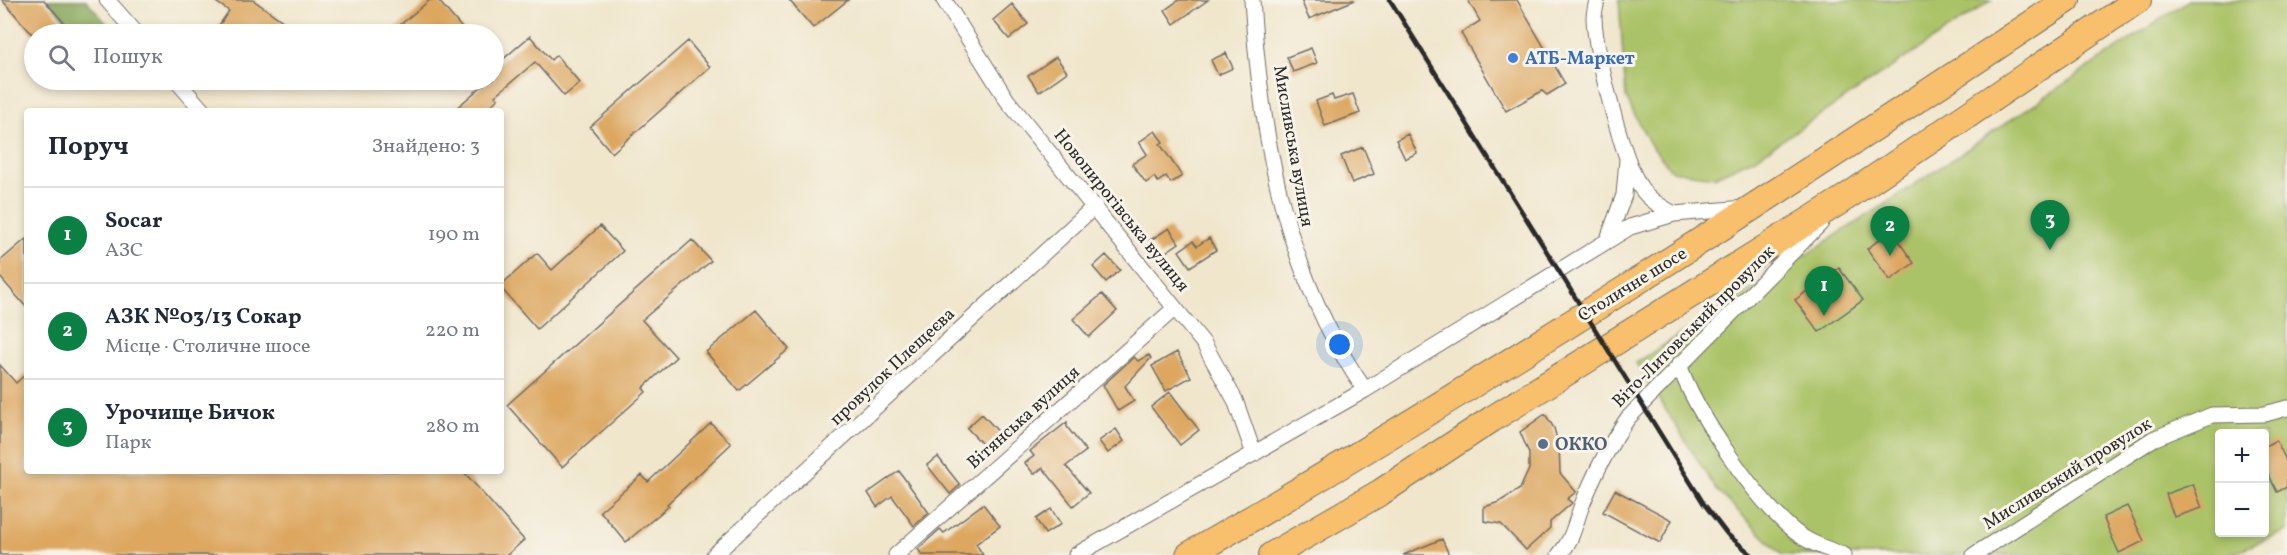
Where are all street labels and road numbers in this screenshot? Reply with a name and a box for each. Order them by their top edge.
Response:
street label: Мисливська вулиця [1266,64,1319,229]
street label: Новопирогівська вулиця [1047,124,1195,298]
street label: Віто-Литовський провулок [1607,240,1781,414]
street label: Столичне шосе [1573,242,1692,329]
street label: провулок Плещеєва [825,302,961,432]
street label: Вітянська вулиця [962,361,1086,476]
street label: Мисливський провулок [1979,412,2157,536]

